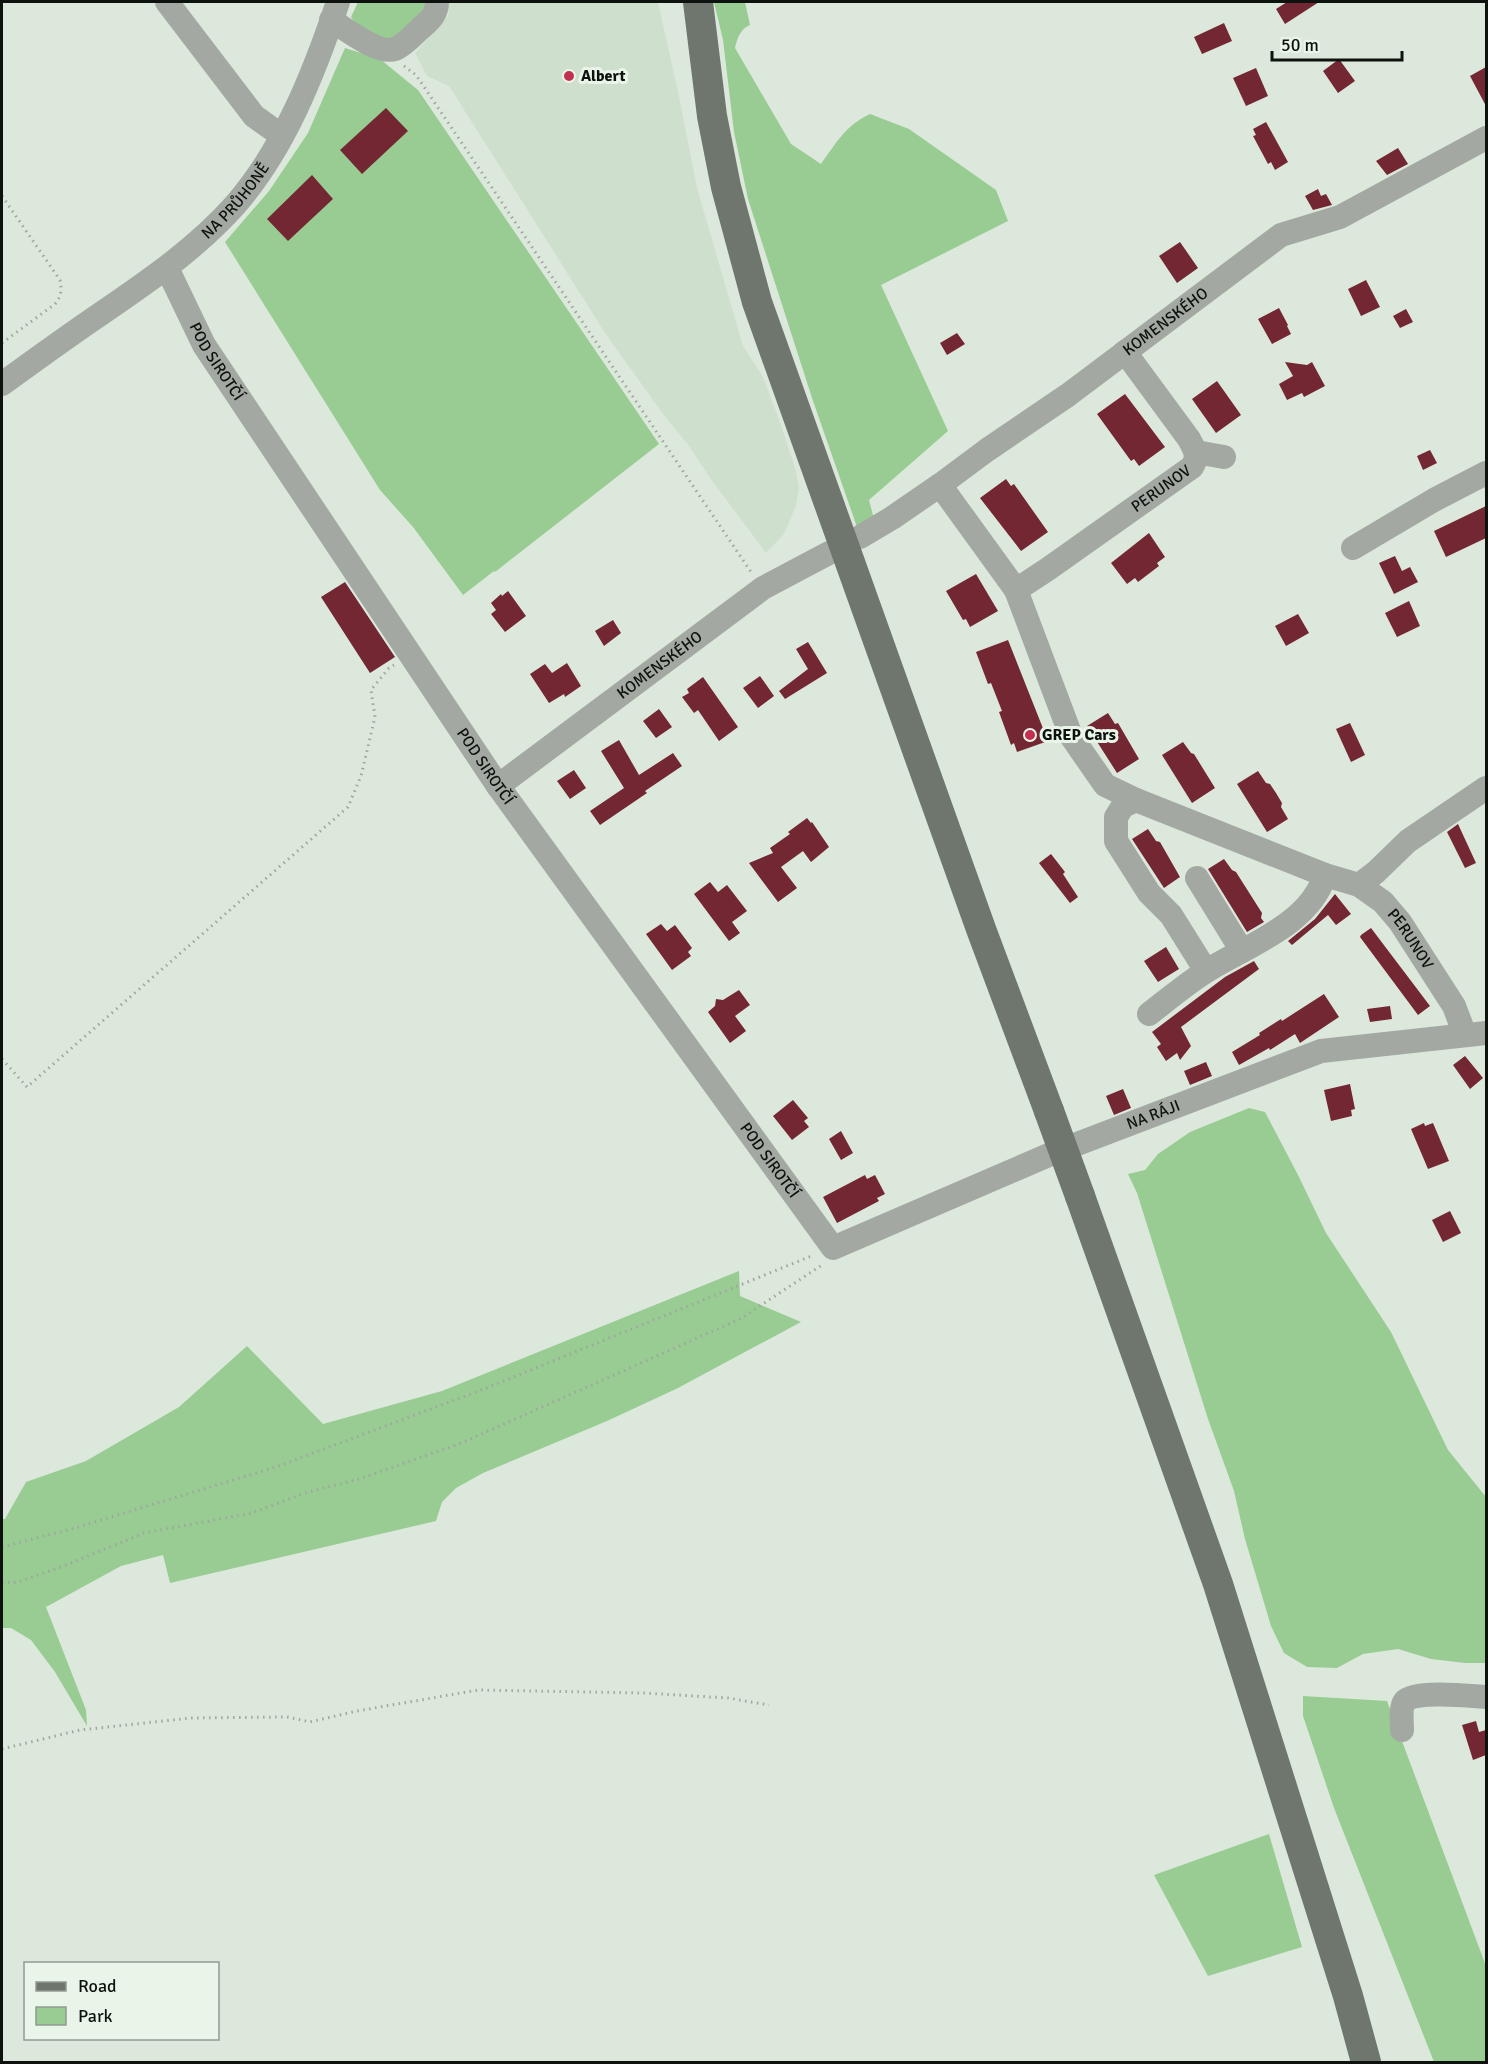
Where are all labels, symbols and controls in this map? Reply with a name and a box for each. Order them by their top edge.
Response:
scale bar [1272,24,1402,62]
text: 50 m [1281,34,1319,56]
place label: Albert [581,66,626,86]
marker: Albert [562,69,576,83]
street label: NA PRŮHONĚ [197,159,274,243]
street label: KOMENSKÉHO [1119,283,1212,360]
street label: POD SIROTČÍ [185,319,248,405]
street label: PERUNOV [1127,461,1195,517]
street label: KOMENSKÉHO [613,627,707,704]
street label: POD SIROTČÍ [452,724,518,809]
place label: GREP Cars [1042,725,1116,745]
marker: GREP Cars [1023,728,1037,742]
street label: PERUNOV [1383,904,1438,973]
street label: NA RÁJI [1124,1096,1183,1134]
street label: POD SIROTČÍ [735,1119,804,1202]
legend [24,1962,219,2040]
text: Road [78,1975,117,1997]
text: Park [78,2005,113,2027]

